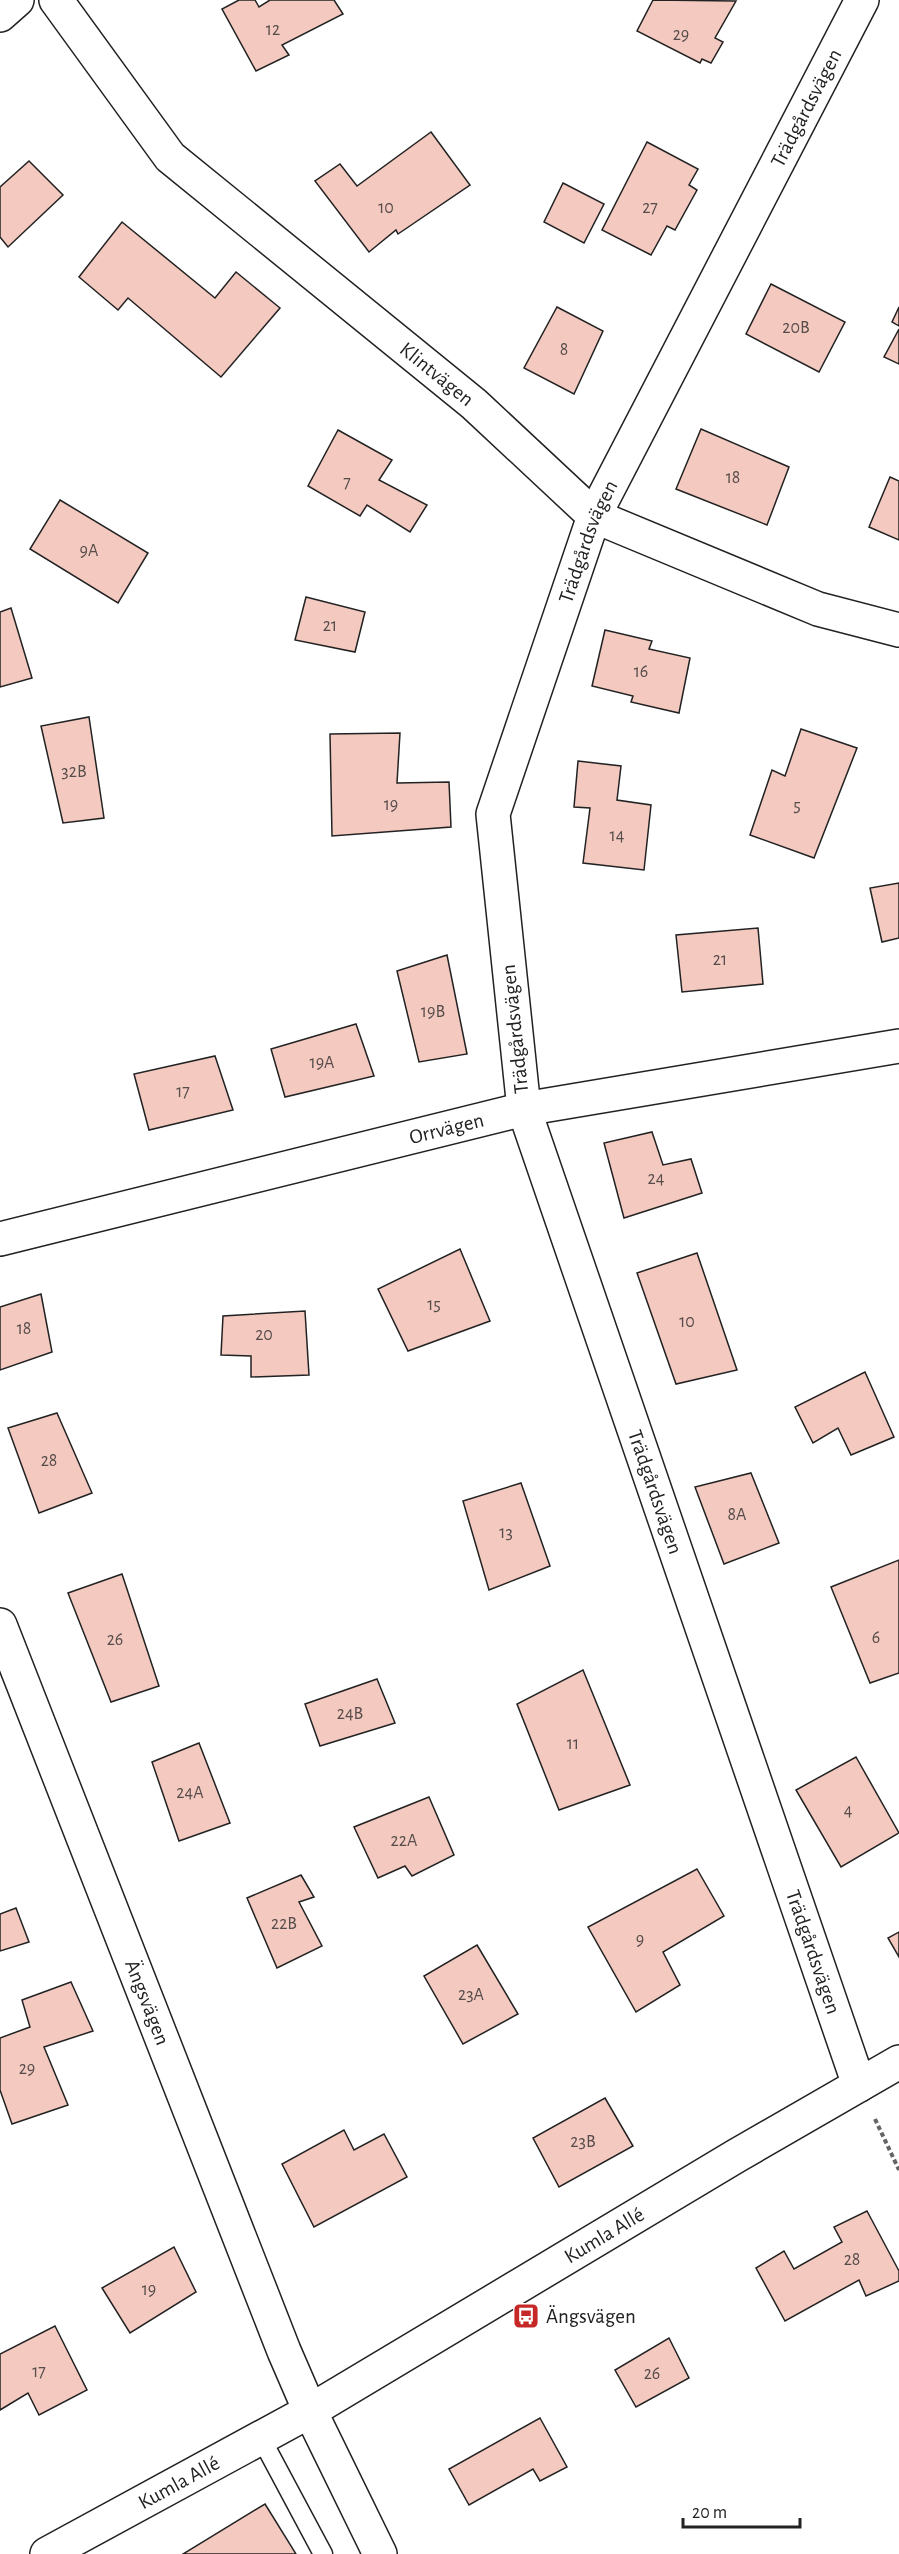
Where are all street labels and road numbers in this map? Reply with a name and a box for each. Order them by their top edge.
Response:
street label: Trädgårdsvägen [767,45,845,170]
street label: Klintvägen [396,338,478,410]
street label: Trädgårdsvägen [555,477,621,606]
street label: Trädgårdsvägen [498,963,532,1095]
street label: Orrvägen [407,1109,486,1148]
street label: Trädgårdsvägen [624,1427,686,1557]
street label: Trädgårdsvägen [782,1887,844,2017]
street label: Ängsvägen [121,1956,174,2048]
street label: Kumla Allé [560,2203,648,2267]
street label: Kumla Allé [135,2452,223,2513]

